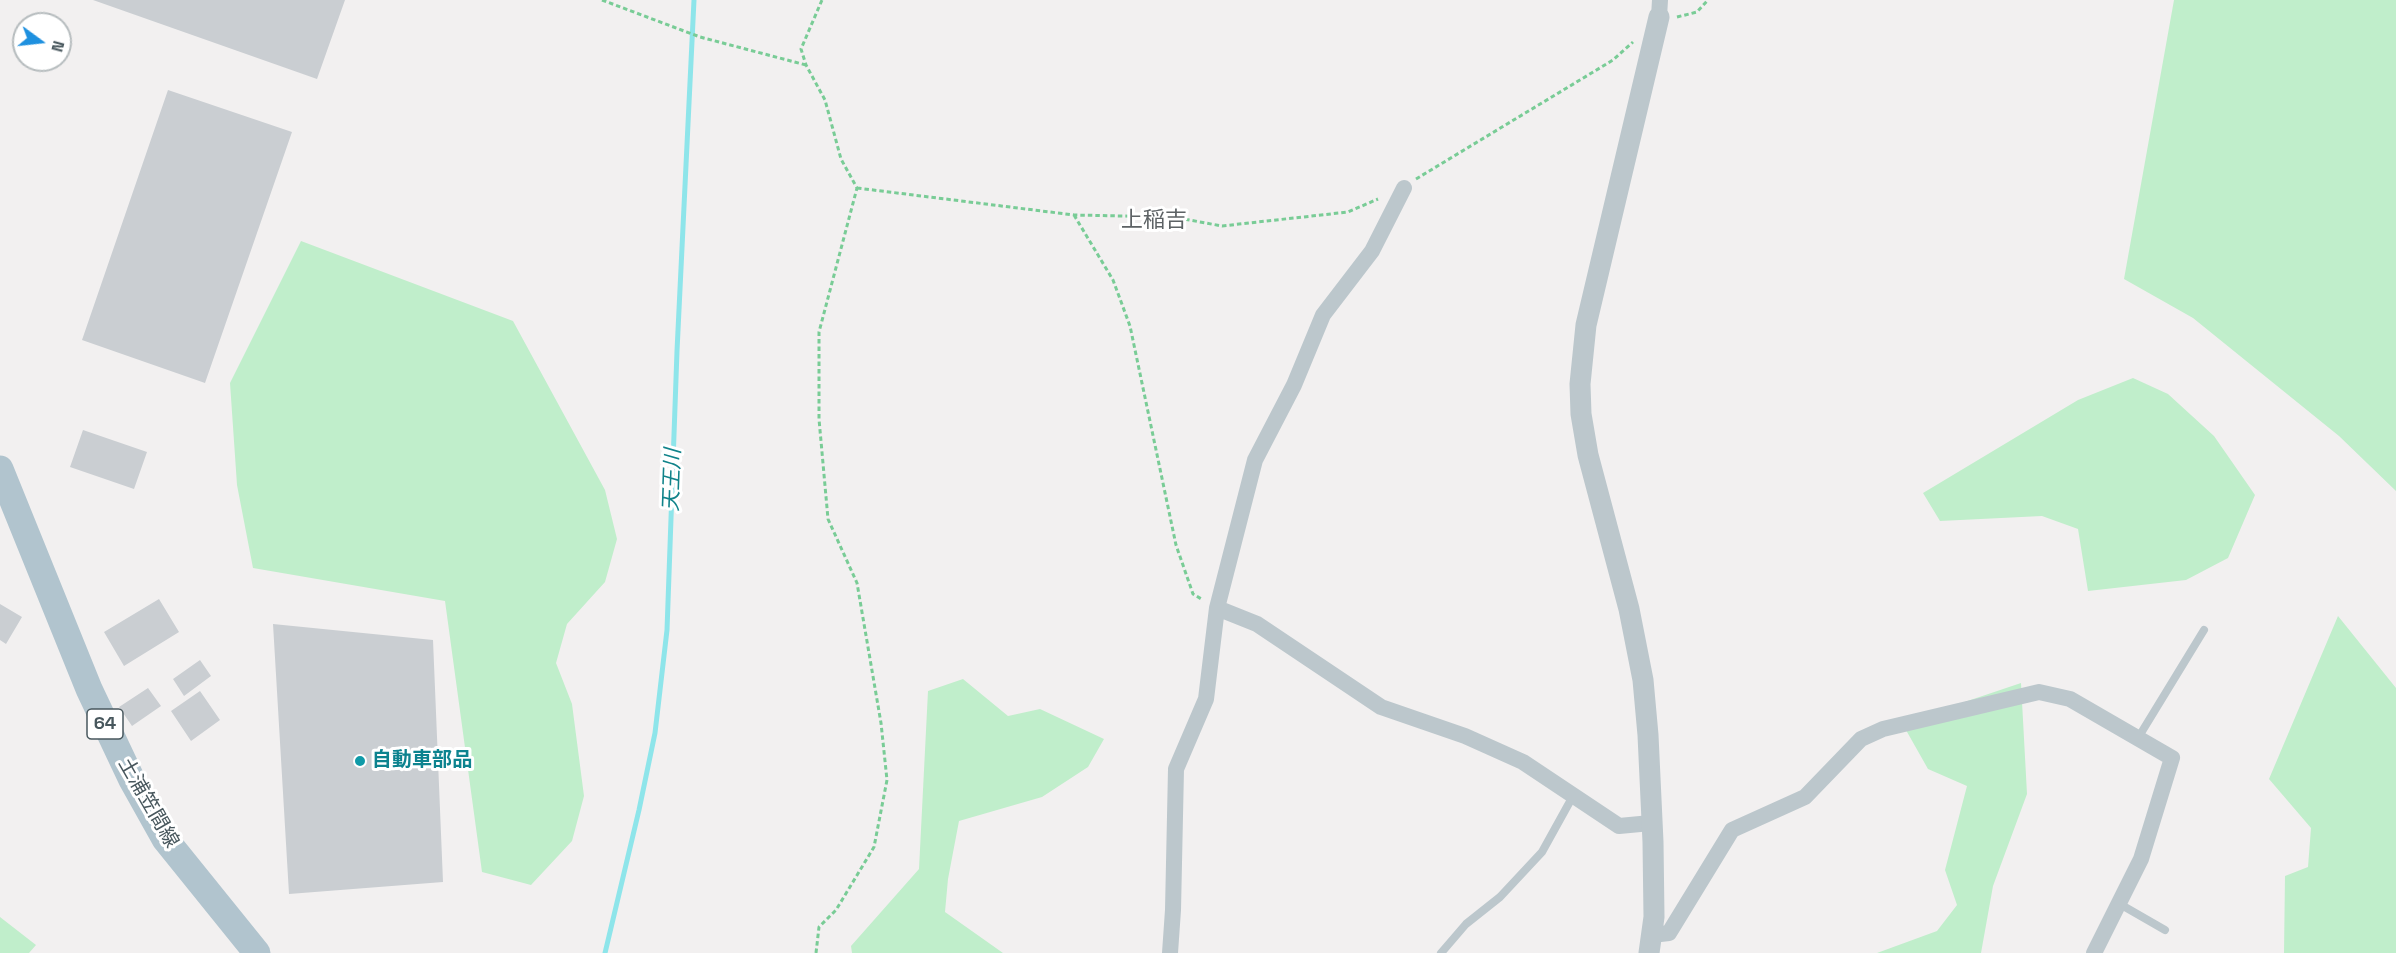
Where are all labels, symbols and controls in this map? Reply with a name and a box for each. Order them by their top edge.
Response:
north arrow [12,12,72,72]
text: N [46,38,69,54]
district label: 上稲吉 [1121,208,1187,234]
water label: 天王川 [659,448,687,512]
road number: 64 [87,709,123,739]
place label: 自動車部品 [372,749,472,773]
street label: 土浦笠間線 [113,754,183,852]
marker: 自動車部品 [353,754,367,768]

